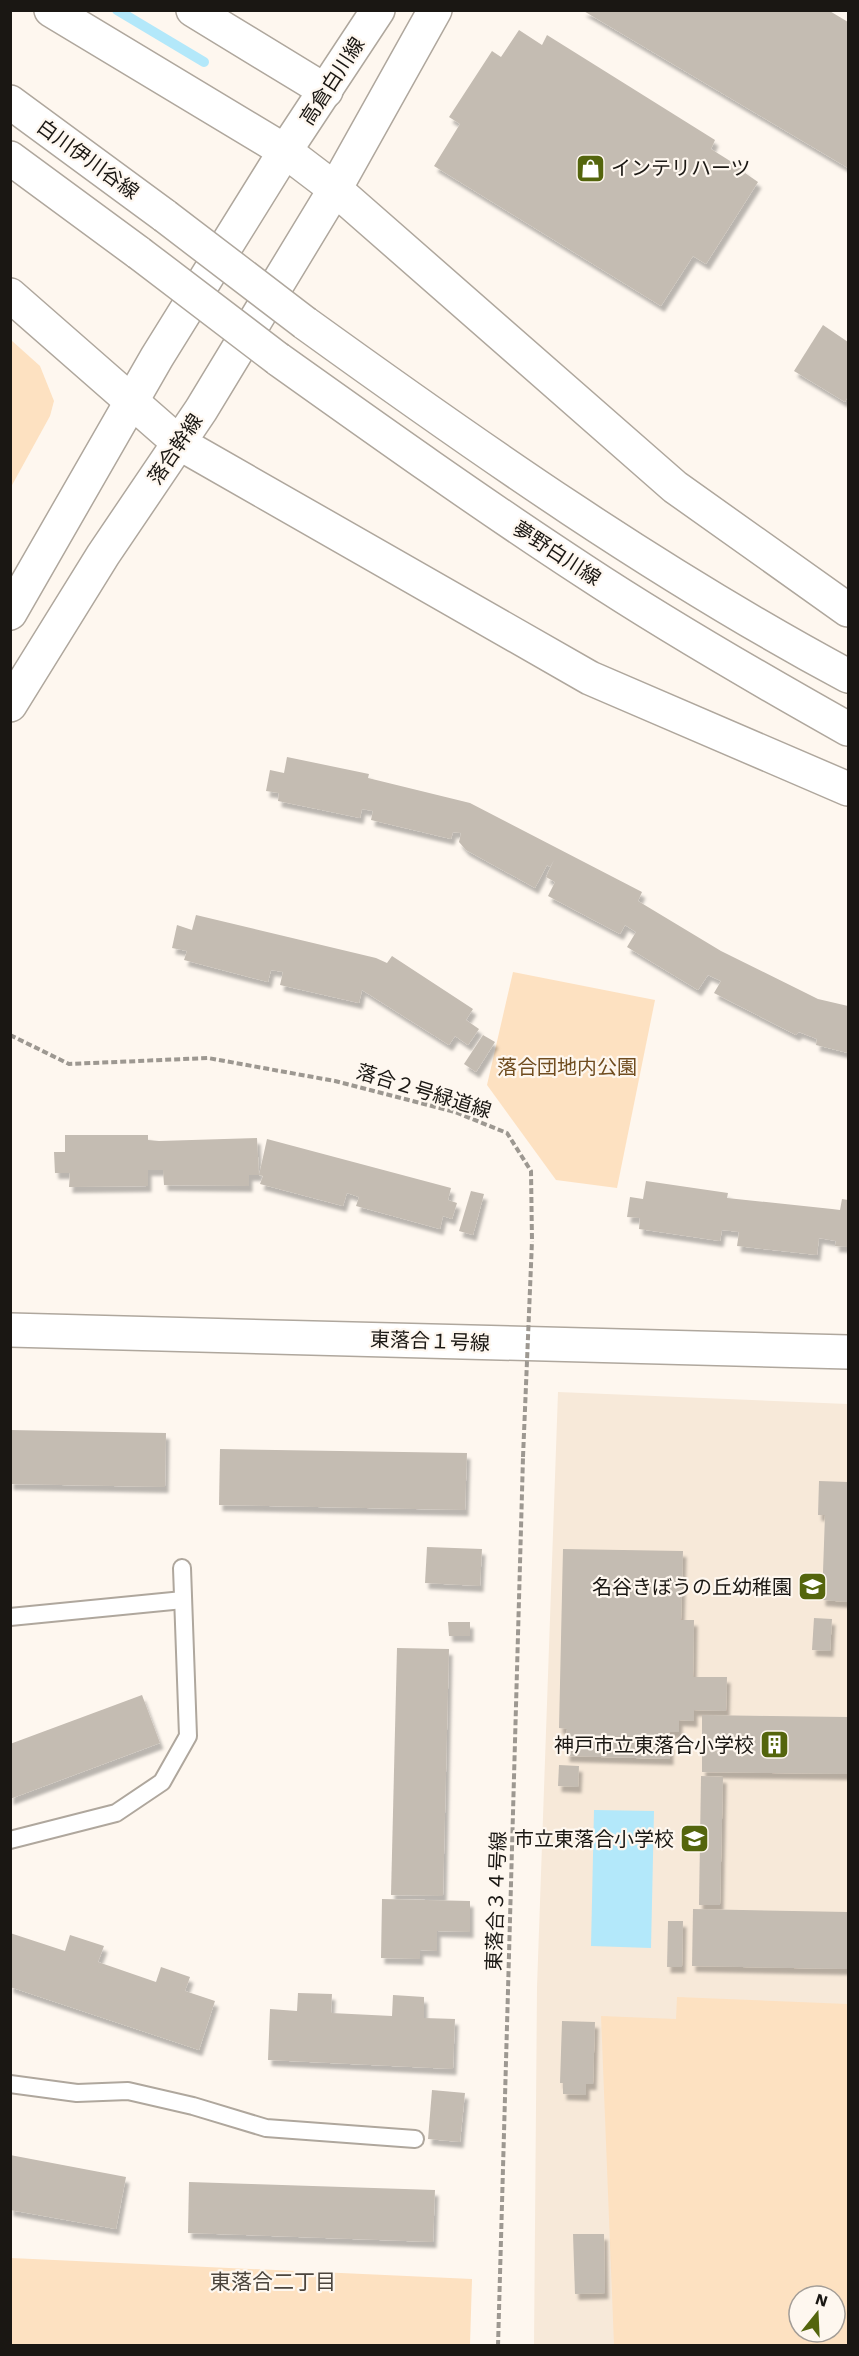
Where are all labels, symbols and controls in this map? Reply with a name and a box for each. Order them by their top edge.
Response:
street label: 高倉白川線 [295,33,369,129]
street label: 白川伊川谷線 [32,114,144,204]
shop icon: インテリハーツ [574,152,606,184]
place label: インテリハーツ [611,156,751,180]
street label: 落合幹線 [143,409,207,489]
street label: 夢野白川線 [509,516,605,590]
park label: 落合団地内公園 [497,1055,637,1079]
street label: 落合２号緑道線 [354,1059,494,1123]
street label: 東落合１号線 [370,1327,490,1355]
school or university icon: 名谷きぼうの丘幼稚園 [797,1571,829,1603]
place label: 名谷きぼうの丘幼稚園 [592,1575,792,1599]
building icon: 神戸市立東落合小学校 [759,1729,791,1761]
place label: 神戸市立東落合小学校 [554,1733,754,1757]
school or university icon: 市立東落合小学校 [679,1823,711,1855]
place label: 市立東落合小学校 [514,1827,674,1851]
street label: 東落合３４号線 [482,1831,510,1971]
district label: 東落合二丁目 [210,2269,336,2294]
north arrow [787,2284,847,2344]
text: N [813,2289,830,2311]

